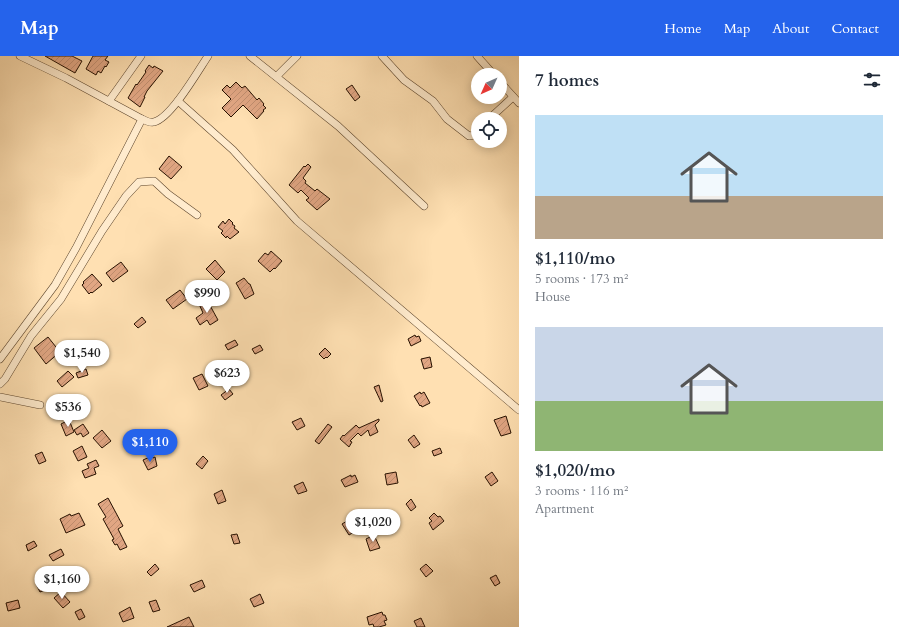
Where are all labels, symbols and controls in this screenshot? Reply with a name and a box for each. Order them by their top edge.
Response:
text: Map [20,15,59,41]
text: Home [664,19,702,38]
text: Map [724,19,750,38]
text: About [772,19,809,38]
text: Contact [831,19,879,38]
north arrow [471,68,507,104]
map controls [471,68,507,148]
text: 7 homes [535,69,599,92]
icon: filters [861,69,883,91]
button: locate [471,112,507,148]
icon: home [673,141,745,213]
text: $1,110/mo [535,247,615,270]
text: 5 rooms · 173 m² [535,270,628,288]
pin: $990 [183,280,231,314]
text: $990 [194,284,220,302]
text: House [535,288,570,306]
pin: $1,540 [49,340,115,374]
text: $1,540 [63,344,101,362]
icon: home [673,353,745,425]
pin: $623 [203,360,251,394]
text: $623 [214,364,240,382]
pin: $536 [44,394,92,428]
text: $536 [55,398,81,416]
pin: $1,110 [117,429,183,463]
text: $1,110 [131,433,169,451]
text: $1,020/mo [535,459,615,482]
text: 3 rooms · 116 m² [535,482,628,500]
text: Apartment [535,500,594,518]
pin: $1,020 [340,509,406,543]
text: $1,020 [354,513,392,531]
pin: $1,160 [29,566,95,600]
text: $1,160 [43,570,81,588]

